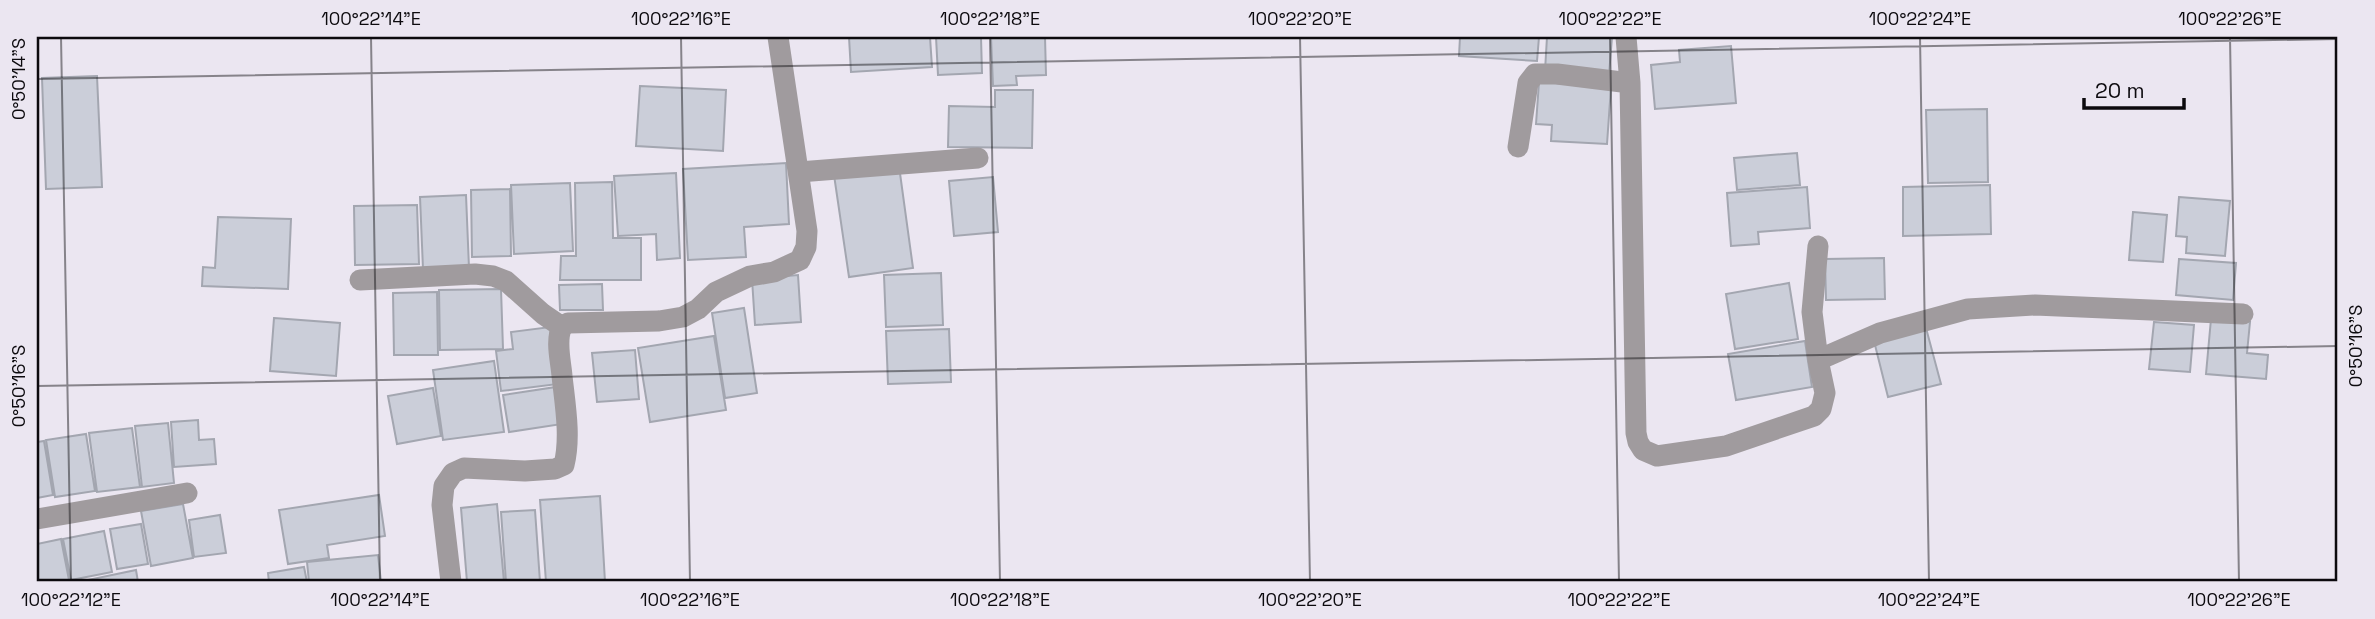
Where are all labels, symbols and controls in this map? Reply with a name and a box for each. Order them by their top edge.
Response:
text: 100°22'14"E [321,7,421,30]
text: 100°22'16"E [631,7,731,30]
text: 100°22'18"E [940,7,1040,30]
text: 100°22'20"E [1248,7,1352,30]
text: 100°22'22"E [1558,7,1662,30]
text: 100°22'24"E [1869,7,1971,30]
text: 100°22'26"E [2178,7,2282,30]
text: 0°50'14"S [7,38,30,120]
scale bar [2084,66,2184,110]
text: 20 m [2095,77,2145,104]
text: 0°50'16"S [2344,305,2367,387]
text: 0°50'16"S [7,345,30,427]
text: 100°22'12"E [21,588,121,611]
text: 100°22'14"E [330,588,430,611]
text: 100°22'16"E [640,588,740,611]
text: 100°22'18"E [950,588,1050,611]
text: 100°22'20"E [1258,588,1362,611]
text: 100°22'22"E [1567,588,1671,611]
text: 100°22'24"E [1878,588,1980,611]
text: 100°22'26"E [2187,588,2291,611]

